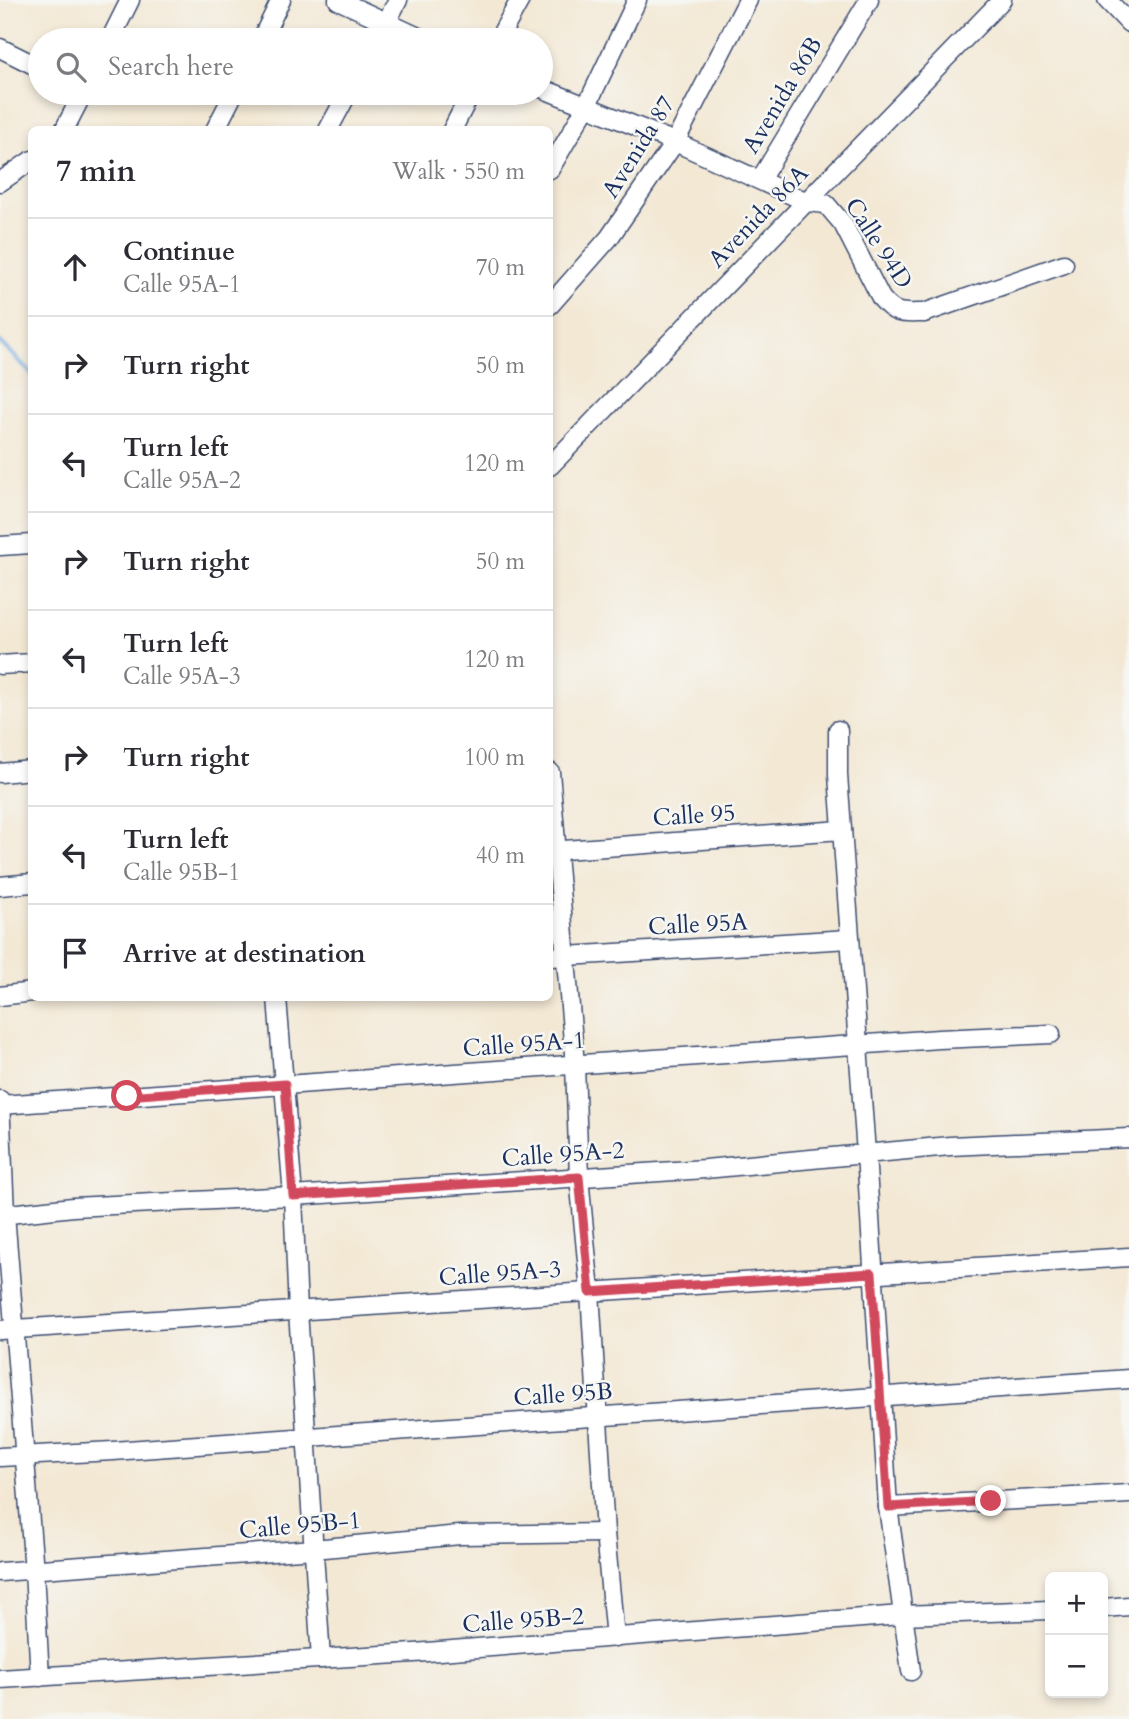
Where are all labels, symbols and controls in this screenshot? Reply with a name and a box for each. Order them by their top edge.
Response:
search box [28,28,553,105]
street label: Avenida 86B [735,31,830,160]
icon: search [52,48,90,86]
text: Search here [108,49,234,84]
street label: Avenida 87 [594,90,683,205]
text: 7 min [56,151,136,192]
text: Walk · 550 m [392,156,525,187]
street label: Avenida 86A [701,157,817,275]
street label: Calle 94D [837,191,920,295]
text: Continue [123,234,235,269]
icon: ahead [56,248,94,286]
text: 70 m [476,252,525,283]
text: Calle 95A-1 [123,269,241,300]
icon: right [56,346,94,384]
text: Turn right [123,348,250,383]
text: 50 m [476,350,525,381]
text: Turn left [123,430,228,465]
icon: left [56,444,94,482]
text: 120 m [464,448,525,479]
text: Calle 95A-2 [123,465,241,496]
icon: right [56,542,94,580]
text: Turn right [123,544,250,579]
text: 50 m [476,546,525,577]
text: Turn left [123,626,228,661]
icon: left [56,640,94,678]
text: 120 m [464,644,525,675]
text: Calle 95A-3 [123,661,241,692]
icon: right [56,738,94,776]
text: Turn right [123,740,250,775]
text: 100 m [464,742,525,773]
street label: Calle 95 [652,796,737,835]
text: Turn left [123,822,228,857]
icon: left [56,836,94,874]
text: 40 m [476,840,525,871]
text: Calle 95B-1 [123,857,240,888]
street label: Calle 95A [647,905,750,944]
icon: arrive [56,934,94,972]
text: Arrive at destination [123,936,366,971]
street label: Calle 95A-1 [462,1024,587,1065]
route start [111,1080,142,1111]
street label: Calle 95A-2 [501,1134,626,1175]
street label: Calle 95A-3 [438,1253,563,1294]
street label: Calle 95B [512,1375,614,1414]
route end [975,1485,1006,1516]
street label: Calle 95B-1 [238,1504,362,1547]
map controls [1045,1572,1108,1698]
button: + [1045,1572,1108,1635]
street label: Calle 95B-2 [461,1600,585,1641]
button: − [1045,1635,1108,1698]

